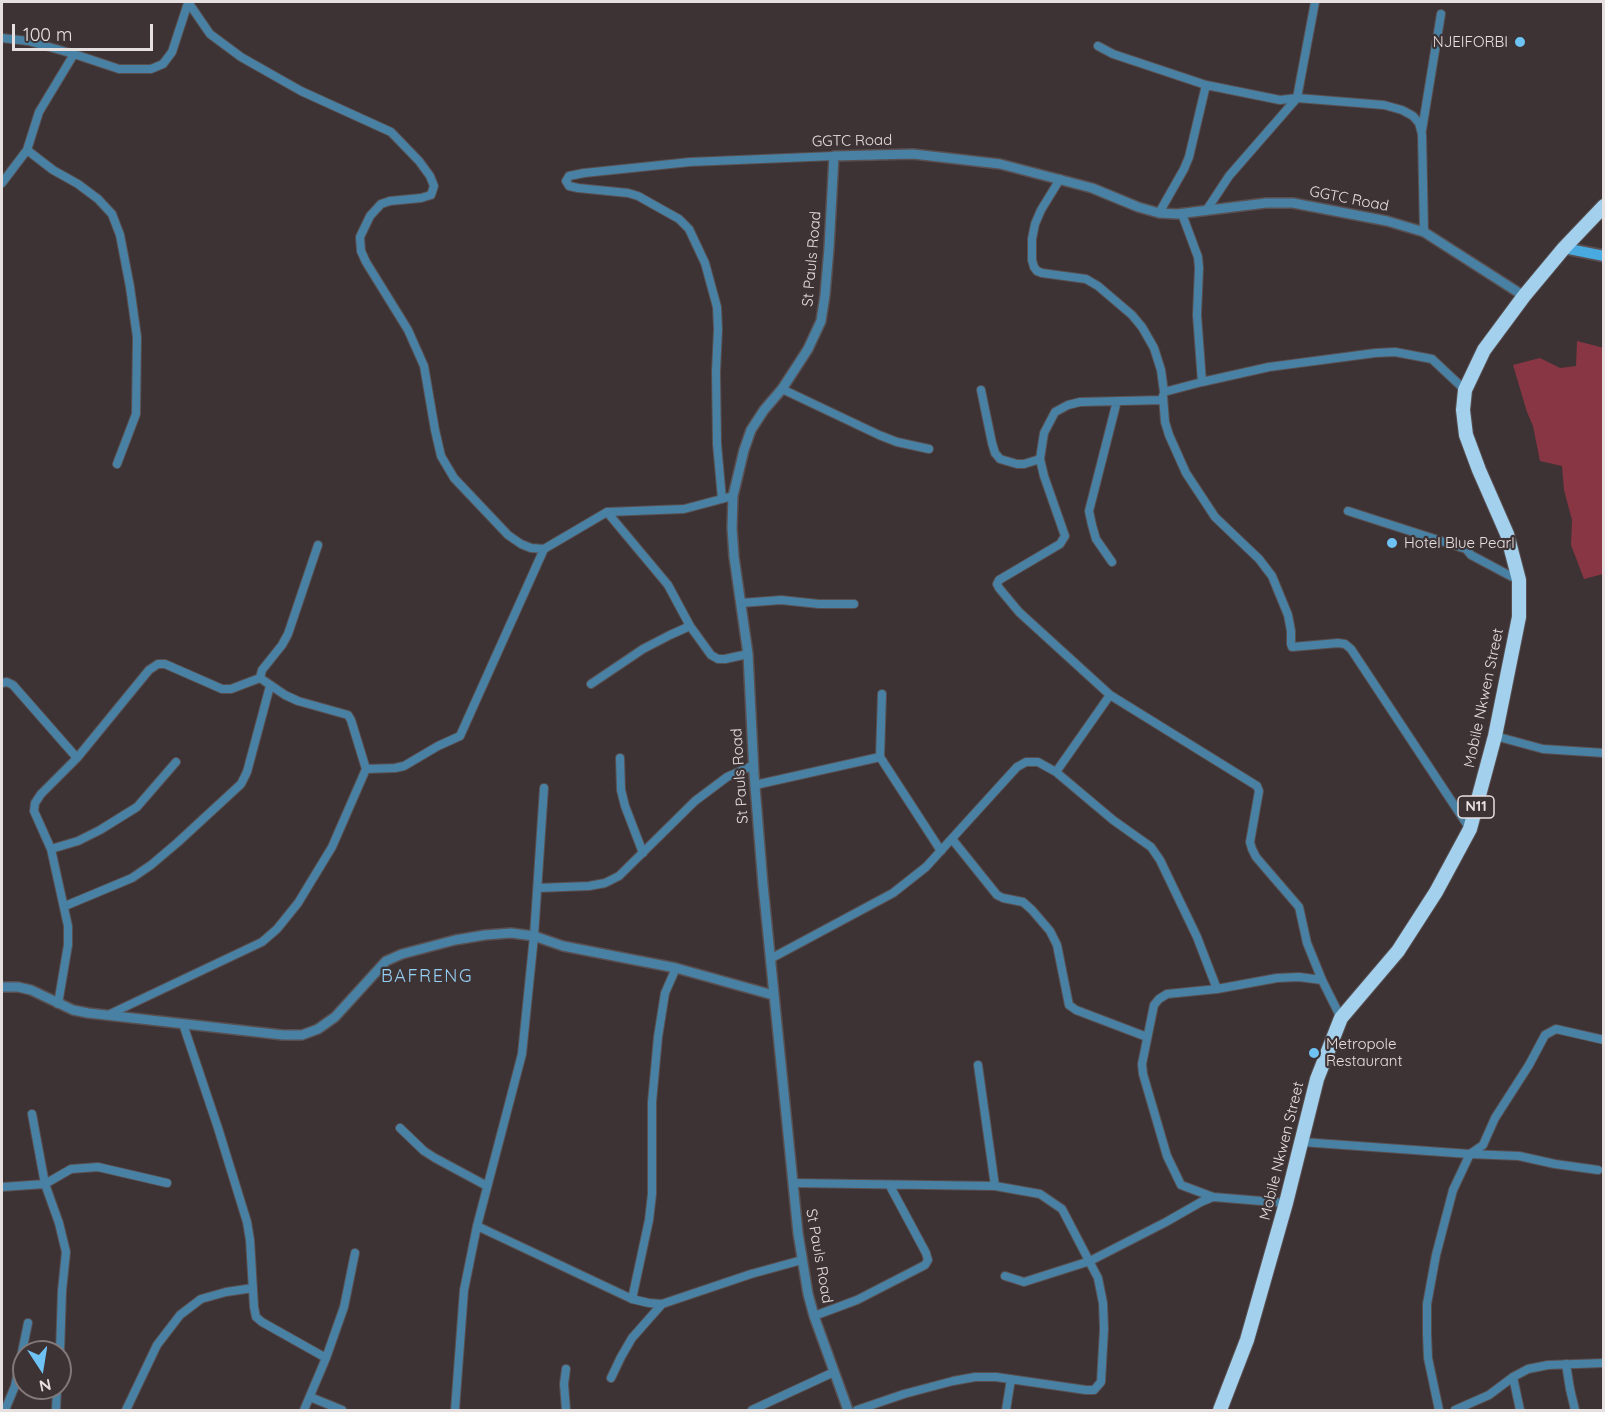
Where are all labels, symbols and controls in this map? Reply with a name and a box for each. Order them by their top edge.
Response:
scale bar [15,12,156,50]
text: 100 m [23,23,72,46]
place label: NJEIFORBI [1433,33,1508,51]
marker: NJEIFORBI [1513,35,1527,49]
street label: GGTC Road [812,131,892,151]
street label: GGTC Road [1308,183,1390,215]
street label: St Pauls Road [799,211,825,307]
place label: Hotel Blue Pearl [1404,534,1515,552]
marker: Hotel Blue Pearl [1385,536,1399,550]
street label: Mobile Nkwen Street [1460,627,1508,769]
street label: St Pauls Road [728,728,752,824]
road number: N11 [1458,796,1494,818]
district label: BAFRENG [381,966,473,988]
place label: Metropole Restaurant [1326,1035,1402,1070]
marker: Metropole Restaurant [1307,1046,1321,1060]
street label: Mobile Nkwen Street [1256,1080,1308,1222]
street label: St Pauls Road [802,1207,836,1305]
north arrow [12,1340,72,1400]
text: N [38,1375,53,1397]

